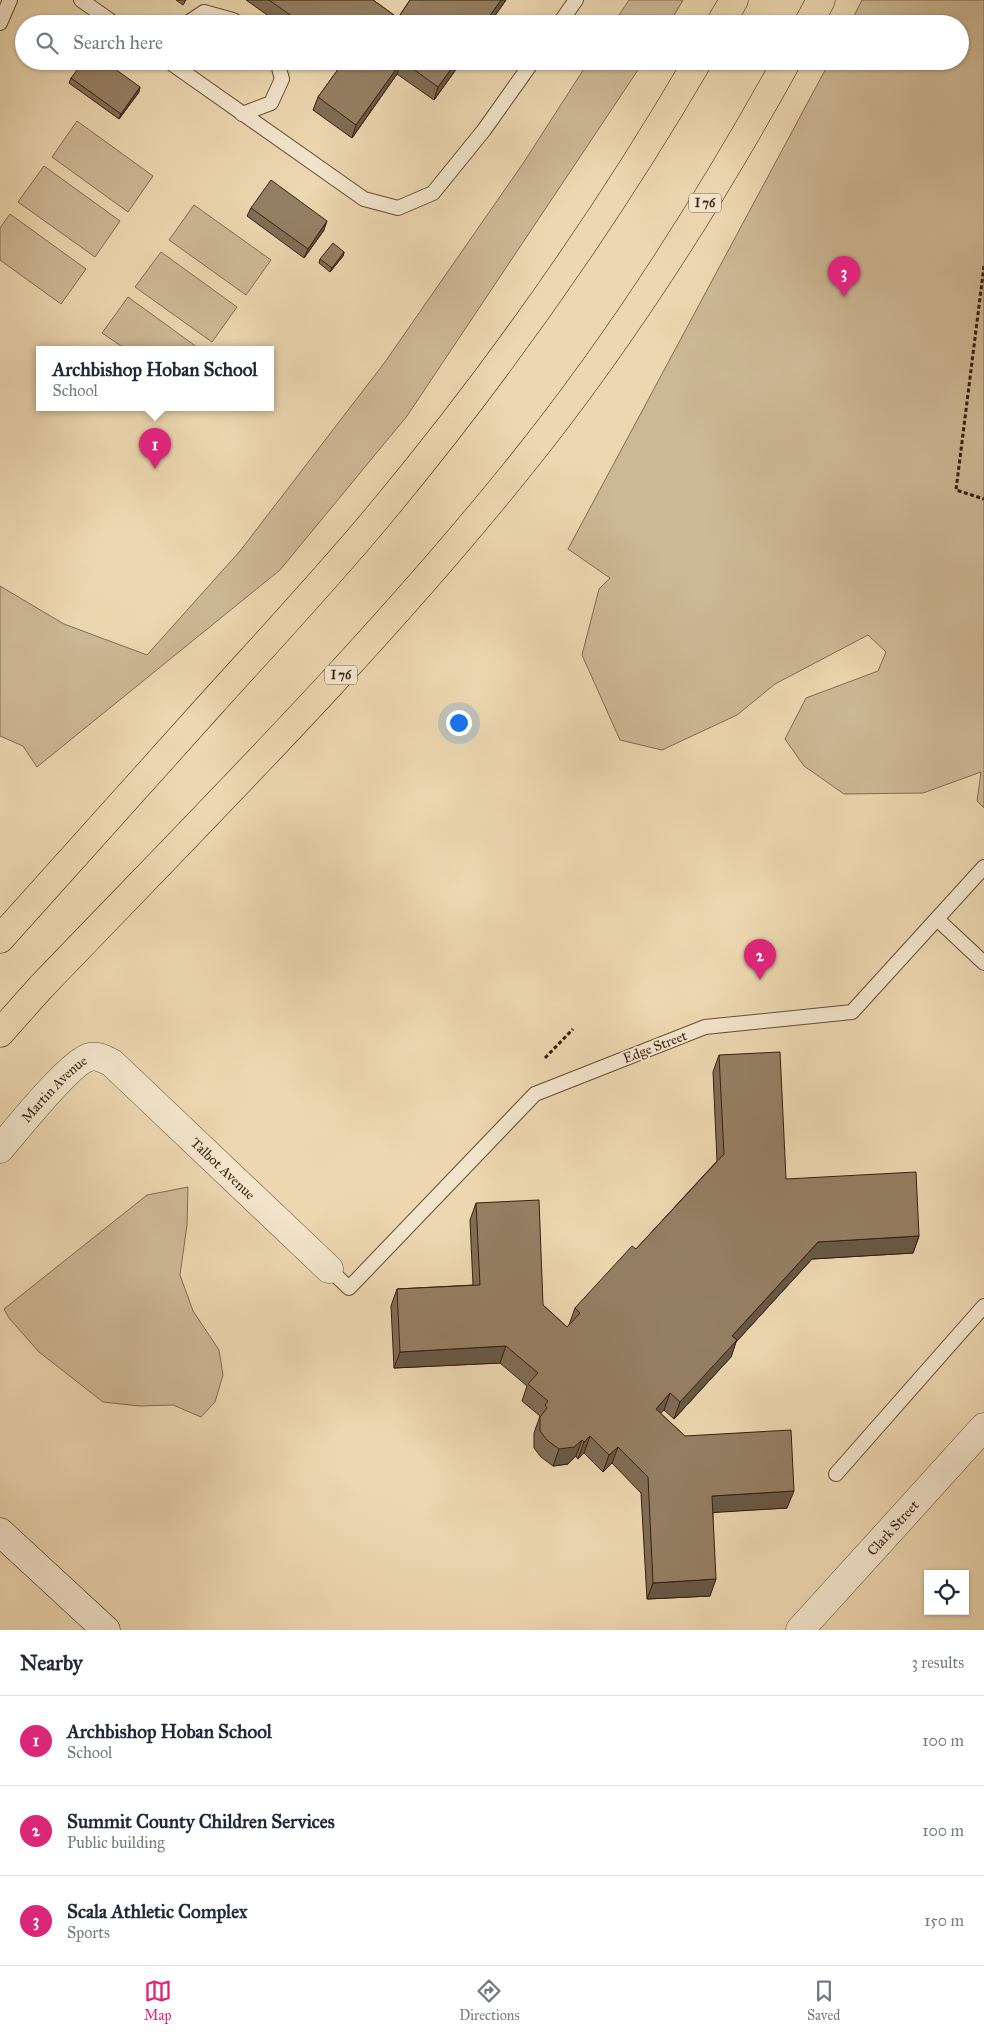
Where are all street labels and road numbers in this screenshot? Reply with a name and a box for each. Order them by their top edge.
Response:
road number: I 76 [689,194,721,212]
road number: I 76 [325,666,357,684]
street label: Edge Street [621,1027,689,1067]
street label: Martin Avenue [17,1051,90,1126]
street label: Talbot Avenue [187,1134,259,1203]
street label: Clark Street [863,1497,922,1559]

